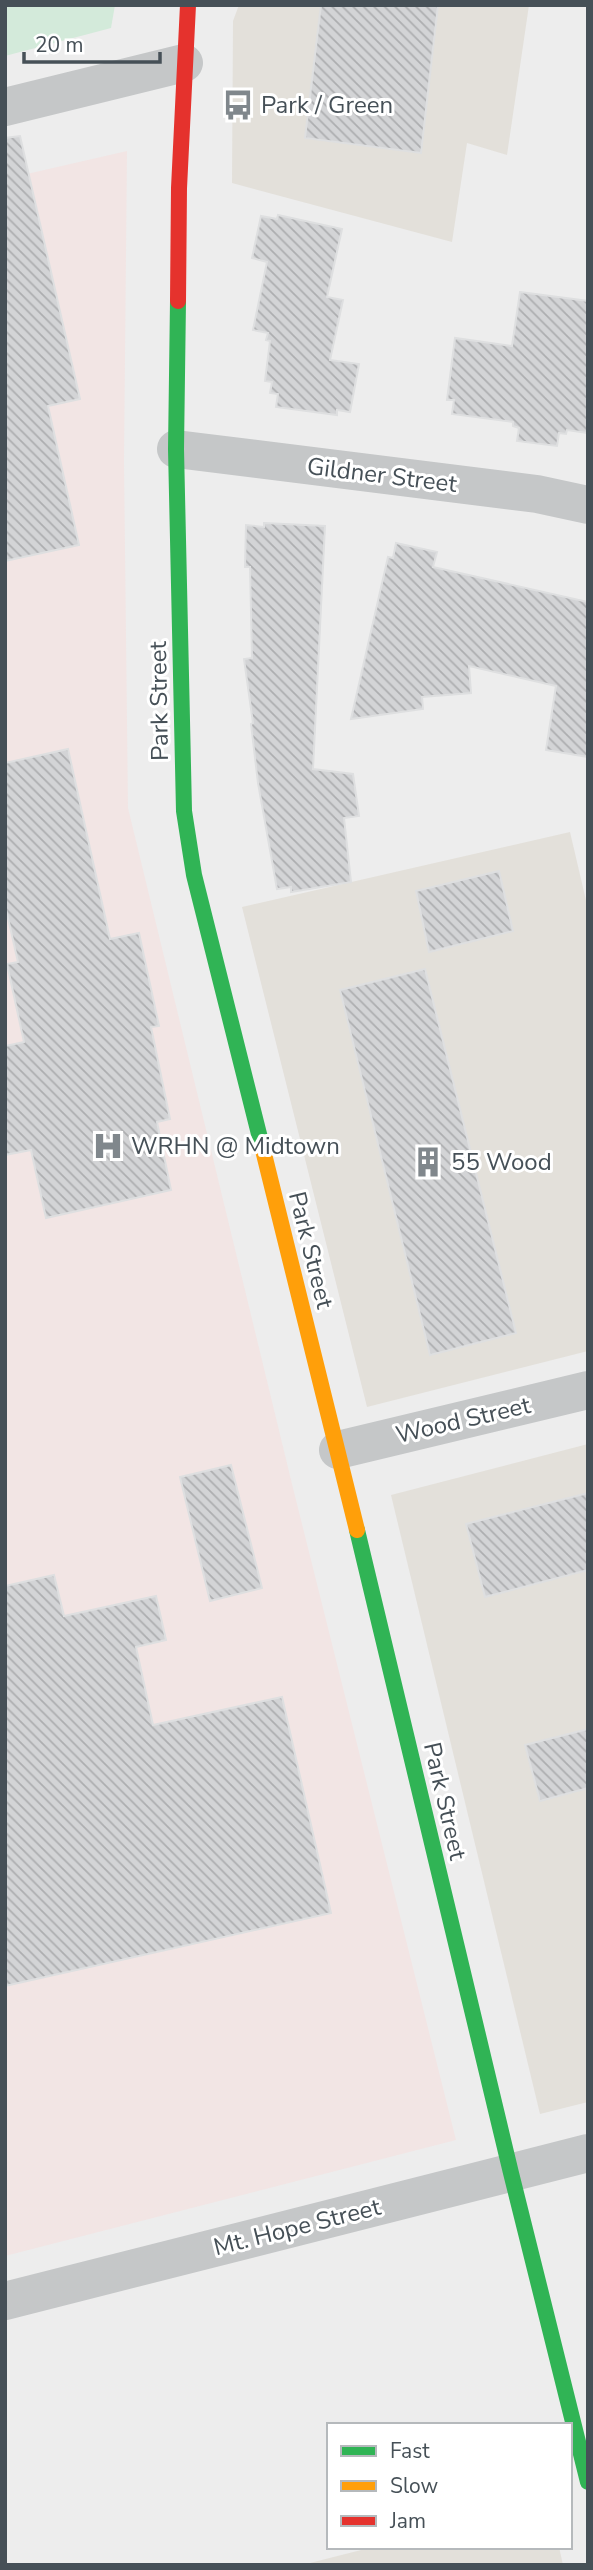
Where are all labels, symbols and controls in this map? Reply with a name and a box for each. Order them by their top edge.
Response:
scale bar [24,21,161,65]
text: 20 m [35,31,84,59]
bus stop icon: Park / Green [221,88,255,122]
place label: Park / Green [261,89,393,121]
street label: Gildner Street [305,450,459,500]
street label: Park Street [142,640,176,761]
hospital icon: WRHN @ Midtown [91,1129,125,1163]
place label: WRHN @ Midtown [131,1130,340,1162]
building icon: 55 Wood [411,1145,445,1179]
place label: 55 Wood [451,1146,552,1178]
street label: Park Street [281,1188,341,1312]
street label: Wood Street [392,1389,534,1451]
street label: Park Street [416,1739,474,1863]
street label: Mt. Hope Street [210,2191,384,2263]
legend [327,2423,572,2549]
text: Fast [390,2437,430,2465]
text: Slow [390,2472,439,2500]
text: Jam [389,2507,426,2535]

